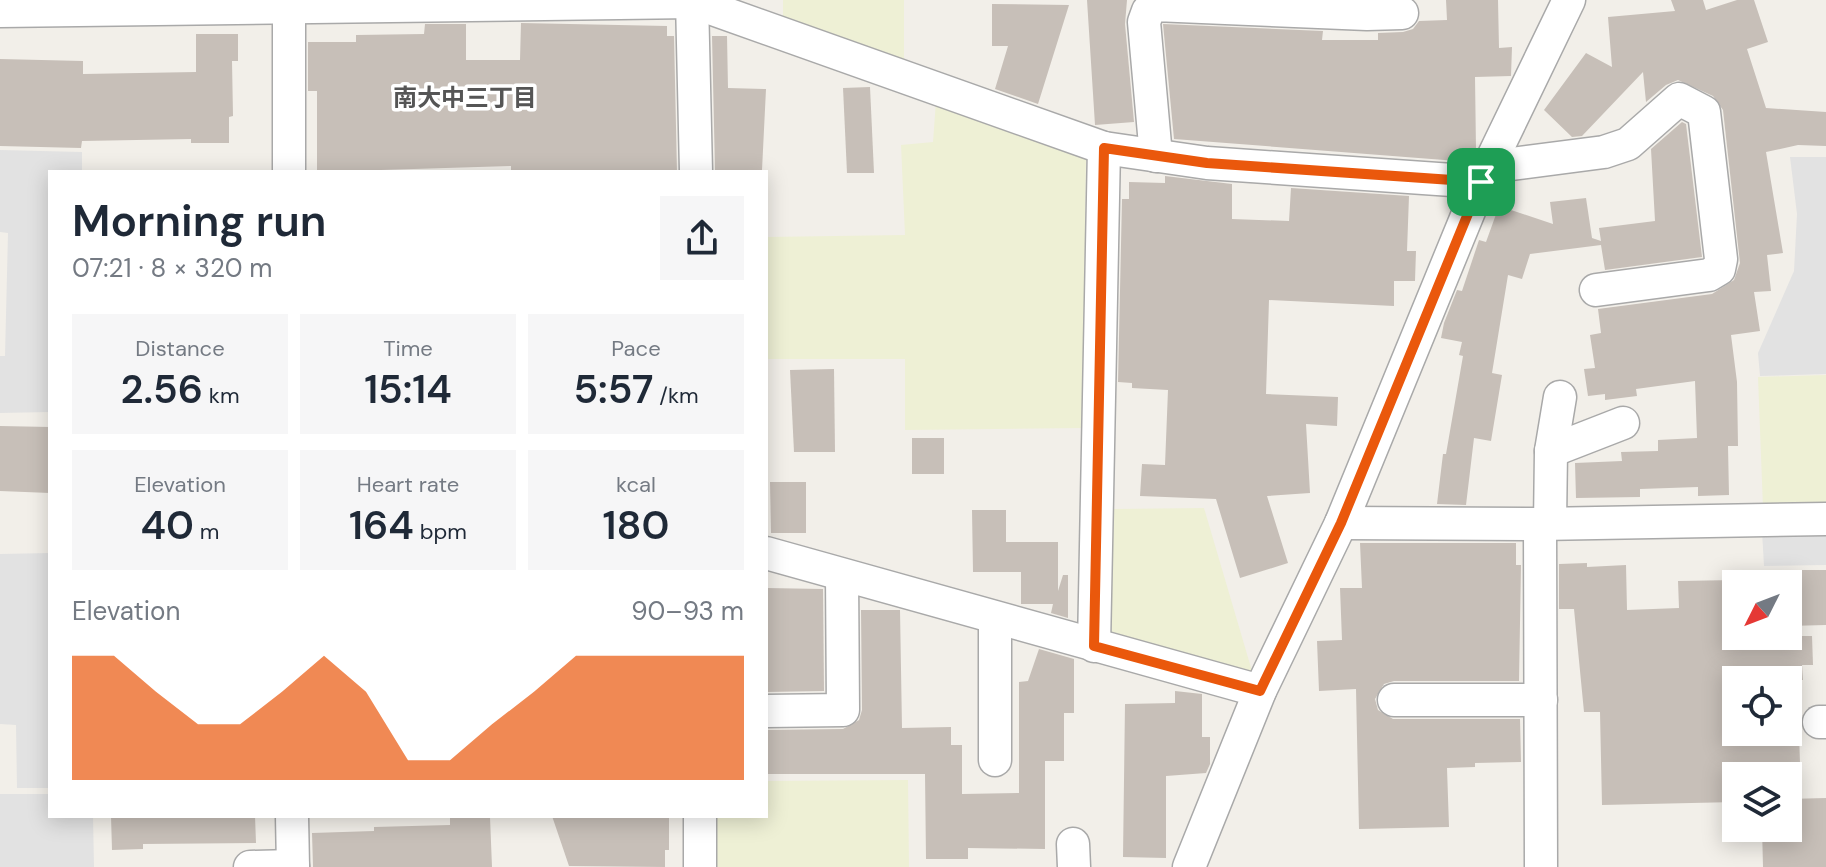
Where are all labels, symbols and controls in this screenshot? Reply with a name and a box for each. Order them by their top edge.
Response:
district label: 南大中三丁目 [393,82,537,113]
pin [1447,148,1515,216]
icon: arrive [1459,160,1503,204]
text: Morning run [72,192,326,250]
button: share [660,196,744,280]
text: 07:21 · 8 × 320 m [72,251,273,285]
text: Distance [135,334,225,363]
text: Time [383,334,433,363]
text: Pace [611,334,661,363]
text: 2.56 [120,363,203,415]
text: 15:14 [364,363,452,415]
text: 5:57 [573,363,653,415]
text: km [203,381,240,410]
text: /km [653,381,699,410]
text: Elevation [134,470,226,499]
text: Heart rate [357,470,459,499]
text: kcal [616,470,656,499]
text: 40 [141,499,194,551]
text: 164 [349,499,414,551]
text: 180 [603,499,669,551]
text: m [194,517,219,546]
text: bpm [414,517,467,546]
north arrow [1722,570,1802,650]
map controls [1722,570,1802,842]
text: Elevation [72,594,180,628]
text: 90–93 m [631,594,744,628]
button: locate [1722,666,1802,746]
button: layers [1722,762,1802,842]

